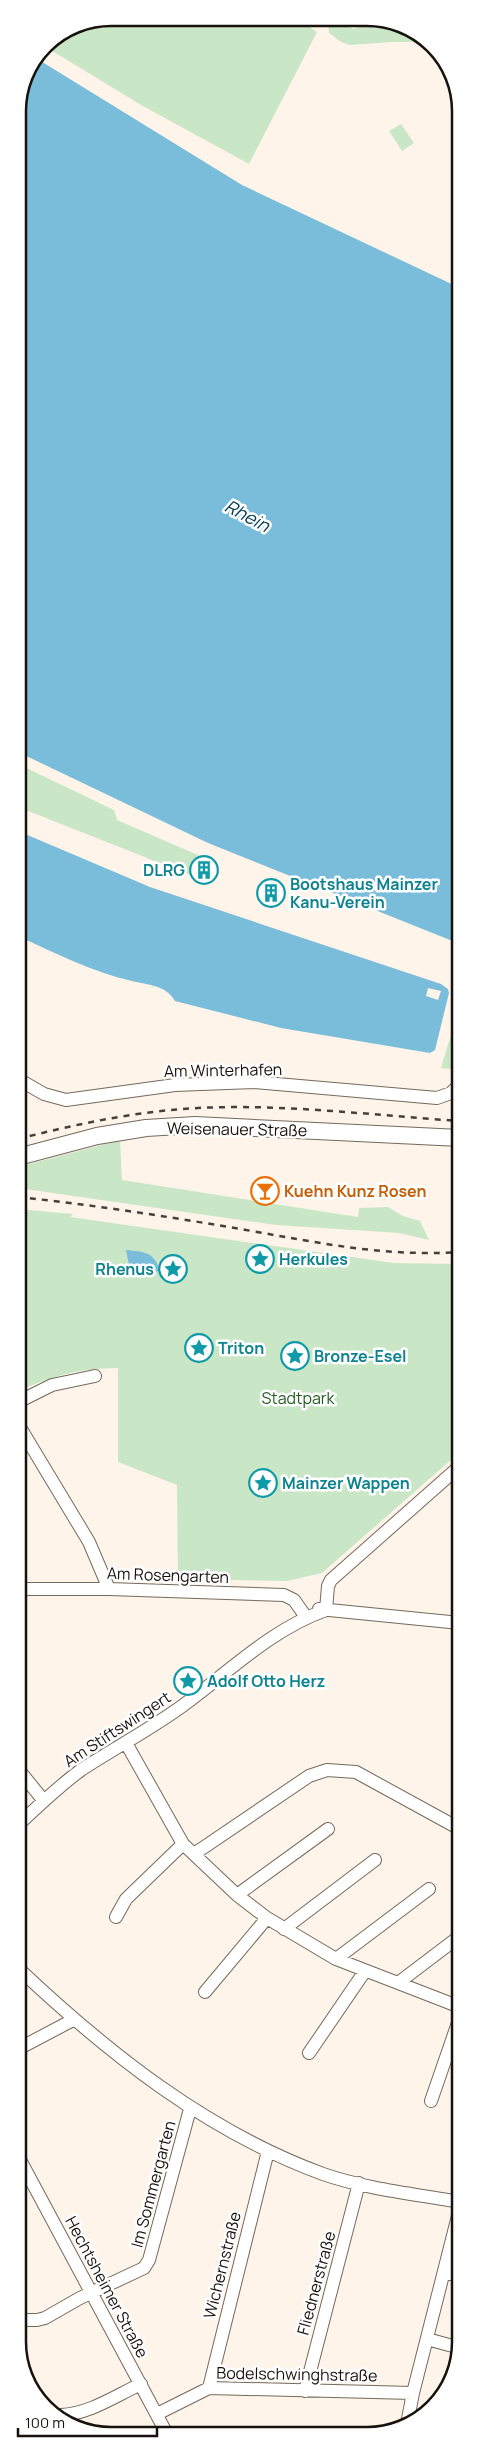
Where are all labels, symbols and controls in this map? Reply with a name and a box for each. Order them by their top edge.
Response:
water label: Rhein [221,493,275,537]
building icon: DLRG [189,855,219,885]
place label: DLRG [143,859,185,881]
place label: Bootshaus Mainzer Kanu-Verein [290,873,438,913]
building icon: Bootshaus Mainzer Kanu-Verein [256,878,286,908]
street label: Am Winterhafen [164,1058,282,1082]
street label: Weisenauer Straße [167,1117,307,1141]
bar icon: Kuehn Kunz Rosen [250,1176,280,1206]
place label: Kuehn Kunz Rosen [284,1180,427,1202]
place icon: Herkules [245,1244,275,1274]
place label: Herkules [279,1248,348,1270]
place icon: Rhenus [158,1254,188,1284]
place label: Rhenus [95,1258,154,1280]
place icon: Triton [184,1333,214,1363]
place label: Triton [218,1337,264,1359]
place icon: Bronze-Esel [280,1341,310,1371]
place label: Bronze-Esel [314,1345,407,1367]
park label: Stadtpark [261,1387,336,1409]
place icon: Mainzer Wappen [248,1468,278,1498]
place label: Mainzer Wappen [282,1472,410,1494]
street label: Am Rosengarten [107,1562,229,1588]
place icon: Adolf Otto Herz [173,1666,203,1696]
place label: Adolf Otto Herz [207,1670,325,1692]
street label: Am Stiftswingert [59,1686,175,1772]
street label: Im Sommergarten [125,2118,181,2250]
street label: Wichernstraße [198,2209,246,2321]
street label: Hechtsheimer Straße [60,2212,154,2362]
street label: Fliednerstraße [292,2229,340,2337]
street label: Bodelschwinghstraße [216,2362,378,2386]
scale bar [18,2406,156,2438]
text: 100 m [25,2412,65,2433]

